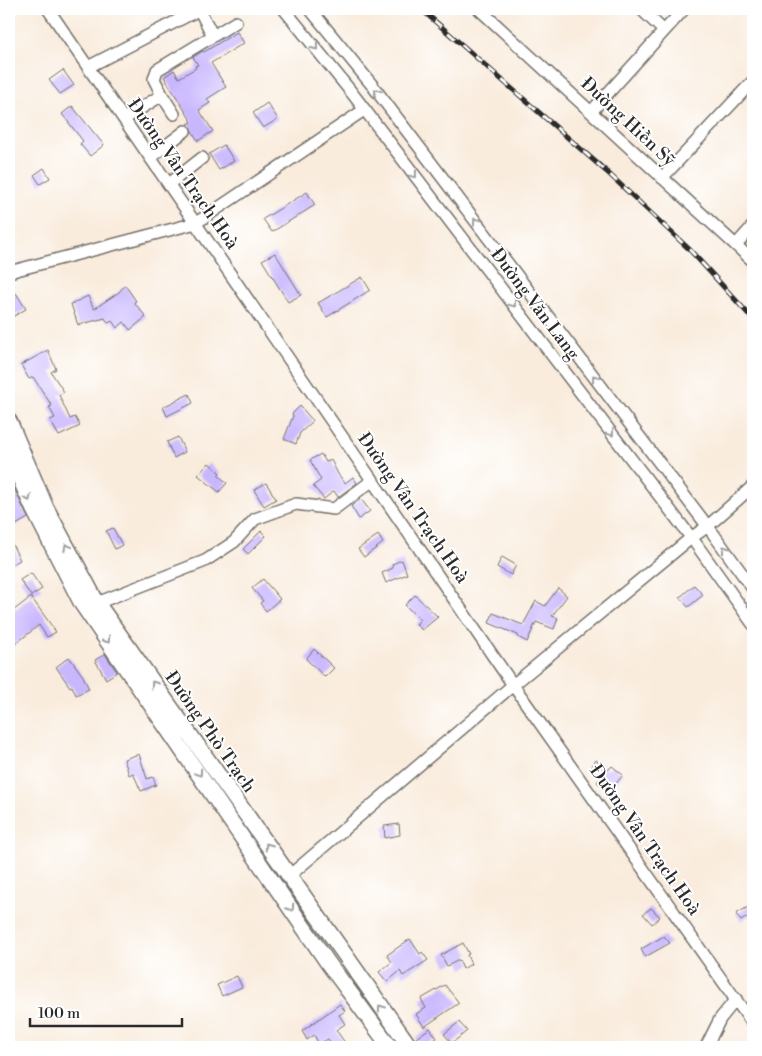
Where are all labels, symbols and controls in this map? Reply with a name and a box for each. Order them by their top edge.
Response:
one-way arrow [309,41,317,50]
street label: Đường Hiền Sỹ [576,72,680,172]
one-way arrow [374,88,383,98]
street label: Đường Vân Trạch Hoà [122,94,244,255]
one-way arrow [409,169,417,178]
one-way arrow [473,218,481,227]
street label: Đường Văn Lang [485,244,585,365]
one-way arrow [507,298,516,308]
one-way arrow [592,374,601,384]
one-way arrow [606,427,614,436]
street label: Đường Vân Trạch Hoà [352,428,474,589]
one-way arrow [22,493,33,502]
one-way arrow [63,544,73,553]
one-way arrow [722,546,731,555]
one-way arrow [101,634,110,643]
street label: Đường Phò Trạch [159,667,261,798]
one-way arrow [151,681,160,690]
street label: Đường Vân Trạch Hoà [584,760,706,921]
one-way arrow [193,768,202,777]
one-way arrow [265,842,274,852]
one-way arrow [285,902,294,911]
scale bar [30,996,182,1028]
text: 100 m [38,1004,80,1023]
one-way arrow [378,1004,388,1013]

